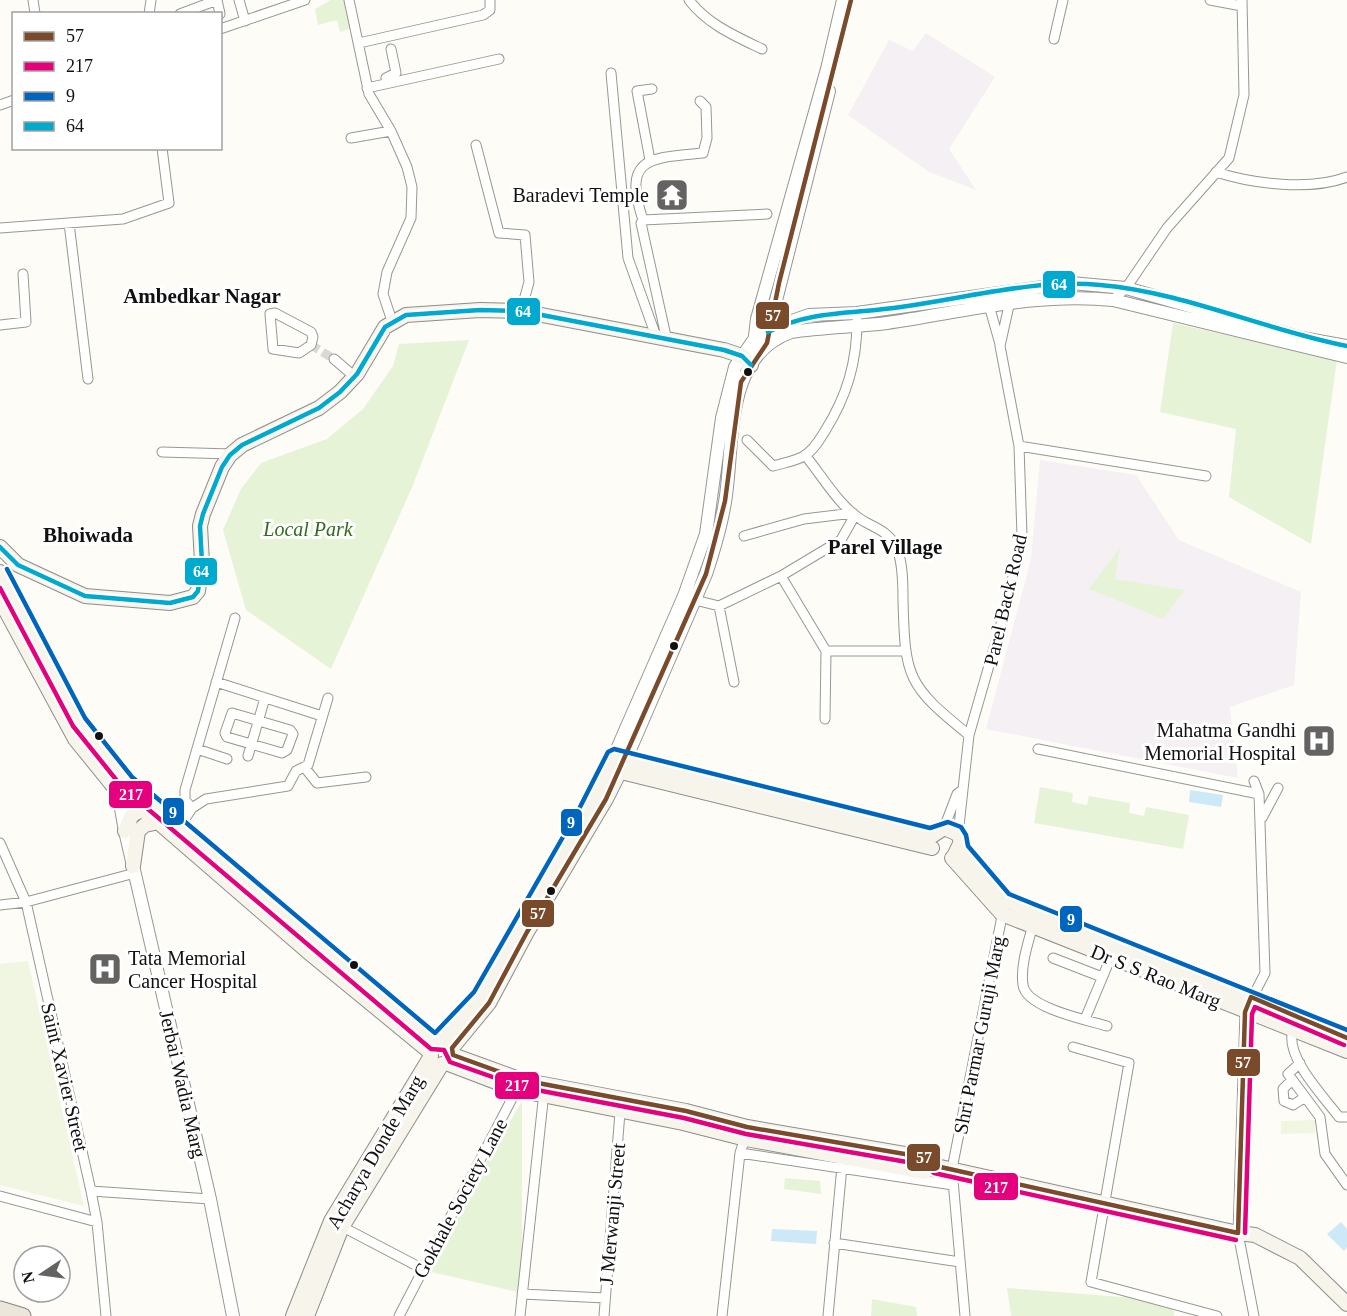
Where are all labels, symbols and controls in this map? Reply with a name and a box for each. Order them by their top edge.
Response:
legend [12,12,222,150]
text: 57 [66,26,84,46]
text: 217 [66,56,93,76]
text: 9 [66,86,75,106]
text: 64 [66,116,84,136]
temple icon: Baradevi Temple [654,177,690,213]
place label: Baradevi Temple [512,184,649,207]
line badge: 64 [1042,270,1076,299]
text: 64 [1051,276,1067,293]
district label: Ambedkar Nagar [123,284,281,308]
line badge: 64 [506,297,541,326]
line badge: 57 [755,301,790,330]
text: 64 [515,303,531,320]
text: 57 [765,307,781,324]
unlabelled marker [742,366,754,378]
park label: Local Park [262,518,354,540]
district label: Bhoiwada [43,523,133,547]
street label: Parel Back Road [979,532,1031,668]
district label: Parel Village [828,535,942,559]
line badge: 64 [184,557,218,586]
text: 64 [193,563,209,580]
unlabelled marker [668,640,680,652]
place label: Mahatma Gandhi Memorial Hospital [1144,719,1296,765]
hospital icon: Mahatma Gandhi Memorial Hospital [1301,723,1337,759]
unlabelled marker [93,730,105,742]
line badge: 217 [108,780,153,809]
text: 217 [119,786,143,803]
line badge: 9 [162,797,185,826]
text: 9 [169,804,177,821]
line badge: 9 [560,808,583,837]
text: 9 [567,814,575,831]
unlabelled marker [545,885,557,897]
line badge: 57 [521,899,555,928]
text: 57 [530,905,546,922]
line badge: 9 [1059,905,1083,933]
text: 9 [1067,911,1075,928]
street label: Shri Parmar Guruji Marg [949,934,1010,1136]
street label: Dr S S Rao Marg [1087,940,1224,1013]
place label: Tata Memorial Cancer Hospital [128,947,258,993]
hospital icon: Tata Memorial Cancer Hospital [87,951,123,987]
unlabelled marker [348,959,360,971]
street label: Saint Xavier Street [37,1000,93,1154]
street label: Jerbai Wadia Marg [154,1008,211,1160]
line badge: 57 [1226,1048,1261,1077]
text: 57 [1235,1054,1251,1071]
street label: Acharya Donde Marg [322,1071,429,1233]
line badge: 217 [494,1071,540,1100]
text: 217 [505,1077,529,1094]
street label: Gokhale Society Lane [409,1114,512,1282]
street label: J Merwanji Street [595,1142,630,1286]
line badge: 57 [906,1143,941,1172]
text: 57 [916,1149,932,1166]
line badge: 217 [973,1172,1019,1201]
text: 217 [984,1179,1008,1196]
north arrow [12,1244,72,1304]
text: N [18,1269,37,1285]

